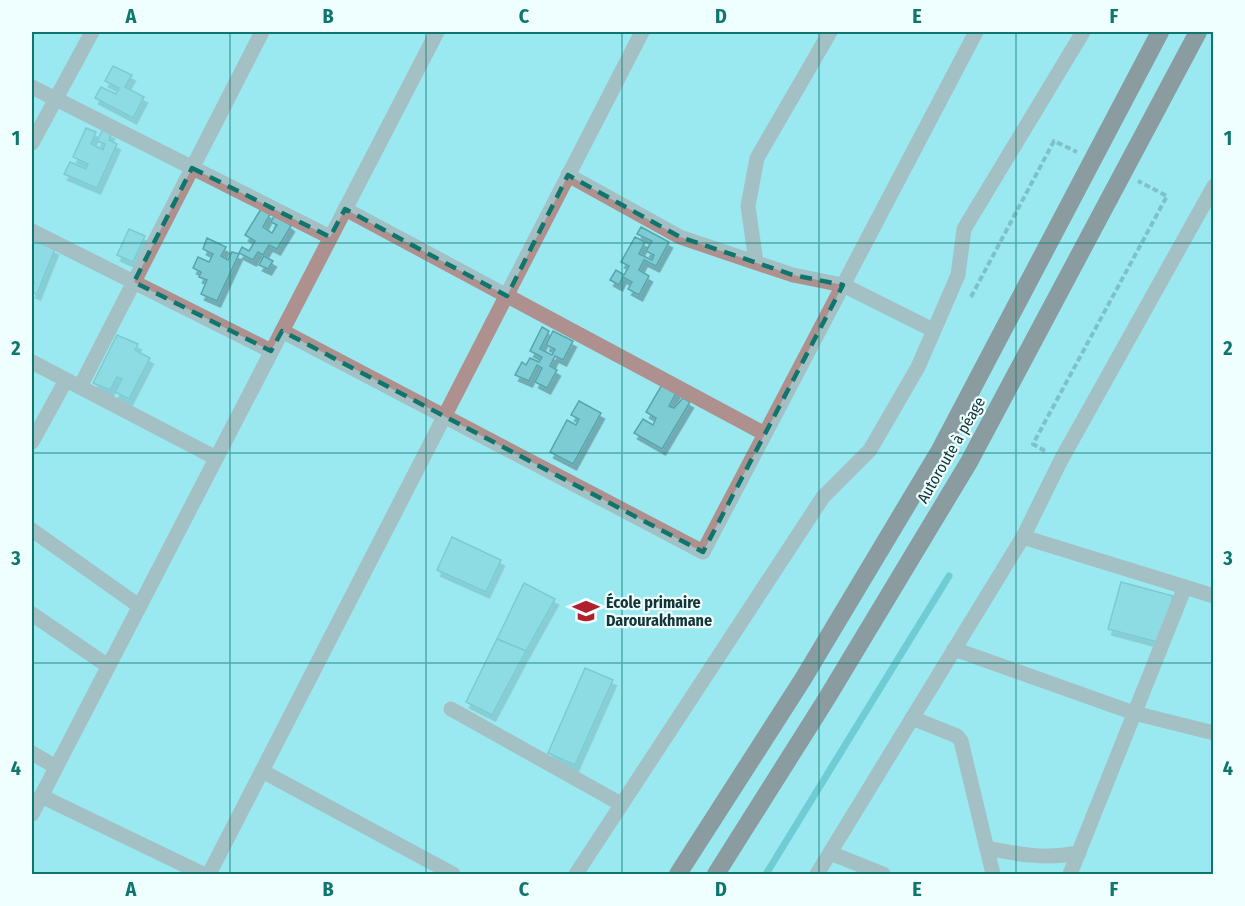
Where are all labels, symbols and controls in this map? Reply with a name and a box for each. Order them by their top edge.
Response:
text: A [125,4,138,28]
text: B [322,4,334,28]
text: C [519,4,530,28]
text: D [715,4,727,28]
text: E [912,4,922,28]
text: F [1110,4,1119,28]
text: 1 [12,126,20,150]
text: 1 [1224,126,1232,150]
text: 2 [10,336,21,360]
text: 2 [1222,336,1233,360]
street label: Autoroute à péage [913,393,989,506]
text: 3 [10,546,21,570]
text: 3 [1222,546,1233,570]
place label: École primaire Darourakhmane [606,592,712,630]
school or university icon: École primaire Darourakhmane [571,596,601,626]
text: 4 [11,756,21,780]
text: 4 [1223,756,1233,780]
text: A [125,877,138,901]
text: B [322,877,334,901]
text: C [519,877,530,901]
text: D [715,877,727,901]
text: E [912,877,922,901]
text: F [1110,877,1119,901]

